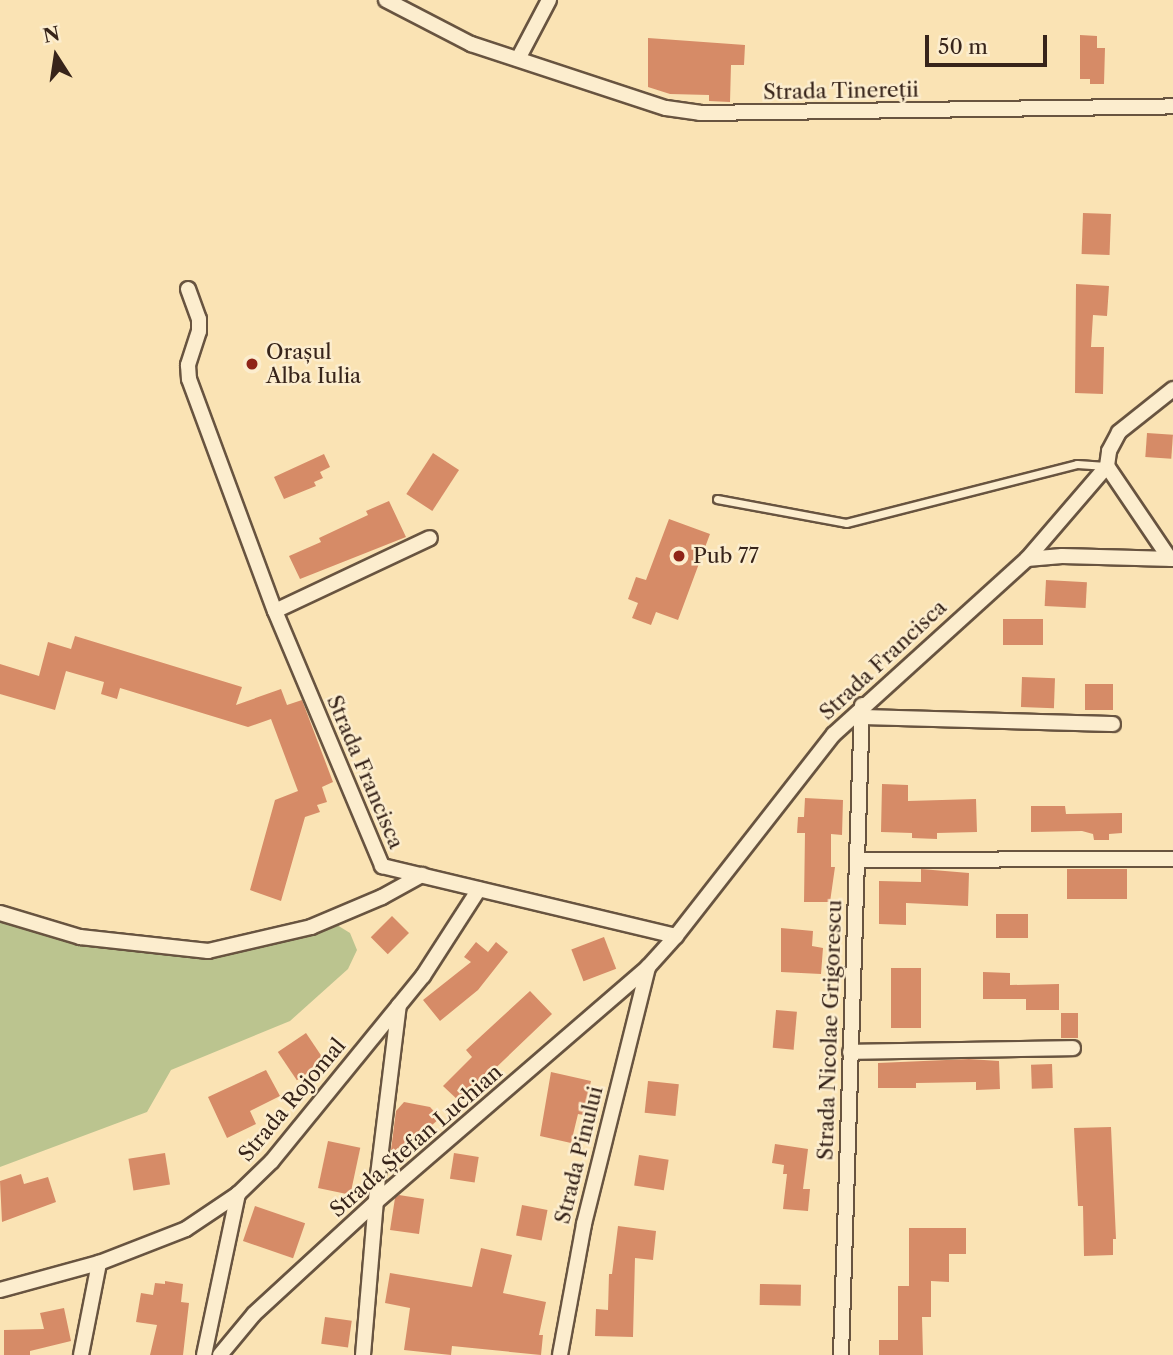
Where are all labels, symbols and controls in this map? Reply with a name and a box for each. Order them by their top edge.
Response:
north arrow [21,21,91,91]
scale bar [928,21,1050,65]
text: N [41,22,62,48]
text: 50 m [938,34,988,59]
street label: Strada Tinereții [763,77,919,105]
place label: Orașul Alba Iulia [266,339,361,389]
marker: Orașul Alba Iulia [244,356,260,372]
place label: Pub 77 [693,543,759,569]
marker: Pub 77 [671,548,687,564]
street label: Strada Francisca [814,595,952,725]
street label: Strada Francisca [321,691,409,853]
street label: Strada Nicolae Grigorescu [813,899,847,1161]
street label: Strada Rojomal [233,1033,351,1167]
street label: Strada Ștefan Luchian [325,1059,507,1223]
street label: Strada Pinului [550,1083,608,1227]

